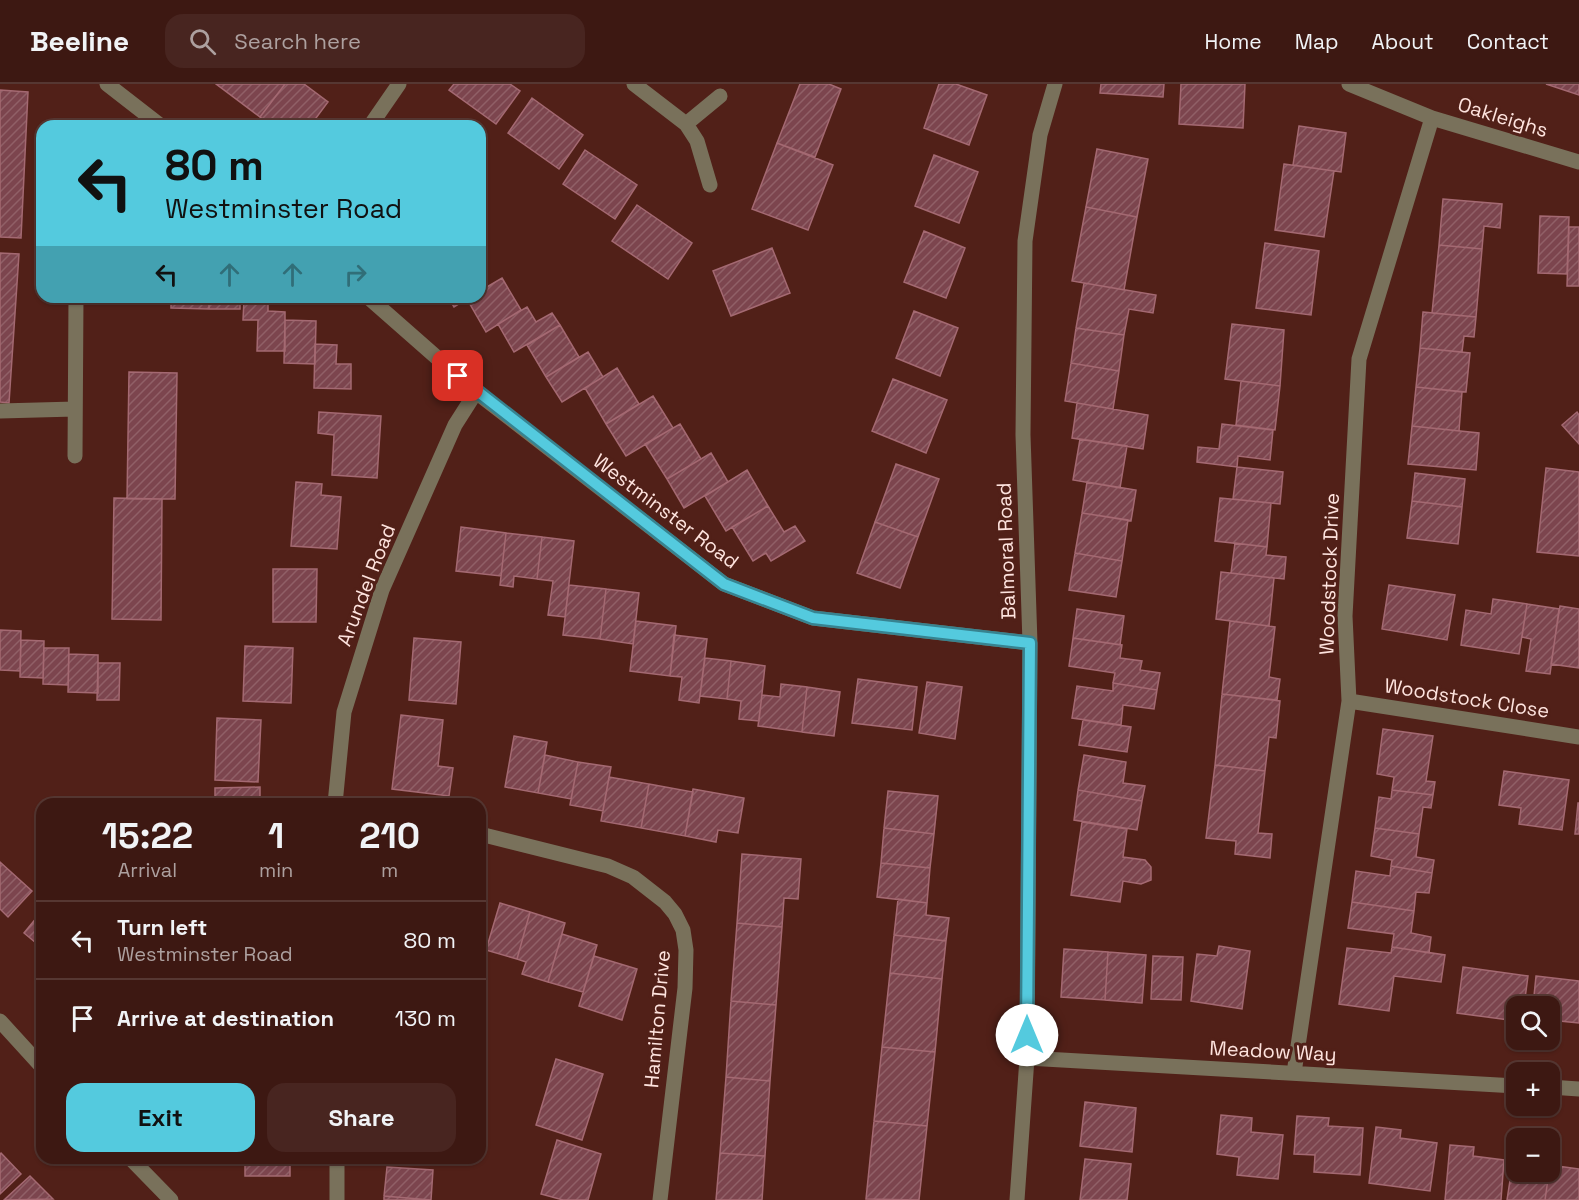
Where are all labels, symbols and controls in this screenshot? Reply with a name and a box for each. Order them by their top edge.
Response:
search box [165,14,585,68]
text: Beeline [30,23,129,59]
icon: search [186,25,219,58]
text: Search here [234,27,361,55]
text: Home [1204,28,1262,55]
text: Map [1295,28,1339,55]
text: About [1372,28,1434,55]
text: Contact [1467,28,1549,55]
street label: Oakleighs [1455,91,1551,143]
text: 80 m [165,139,264,192]
icon: left [66,144,144,222]
text: Westminster Road [165,191,402,226]
icon: left [150,258,183,291]
icon: ahead [213,258,246,291]
icon: ahead [276,258,309,291]
icon: right [339,258,372,291]
pin [432,350,483,401]
icon: arrive [441,359,474,392]
street label: Westminster Road [588,448,744,574]
street label: Balmoral Road [991,482,1021,620]
street label: Woodstock Drive [1313,493,1345,655]
street label: Arundel Road [331,520,401,650]
street label: Woodstock Close [1383,672,1551,724]
text: 15:22 [102,813,193,859]
text: 1 [268,813,284,859]
text: 210 [359,813,420,859]
text: Arrival [118,857,177,883]
text: min [259,857,293,883]
text: m [381,857,398,883]
text: Turn left [117,913,207,941]
icon: left [66,924,99,957]
text: 80 m [404,926,456,954]
text: Westminster Road [117,941,293,967]
street label: Hamilton Drive [638,949,676,1089]
map controls [1506,996,1560,1182]
button: search [1506,996,1560,1050]
icon: arrive [66,1002,99,1035]
position arrow [995,1003,1059,1067]
text: Arrive at destination [117,1004,334,1032]
text: 130 m [395,1004,456,1032]
street label: Meadow Way [1209,1035,1337,1067]
button: + [1506,1062,1560,1116]
button: Exit [66,1083,255,1152]
button: Share [267,1083,456,1152]
button: − [1506,1128,1560,1182]

